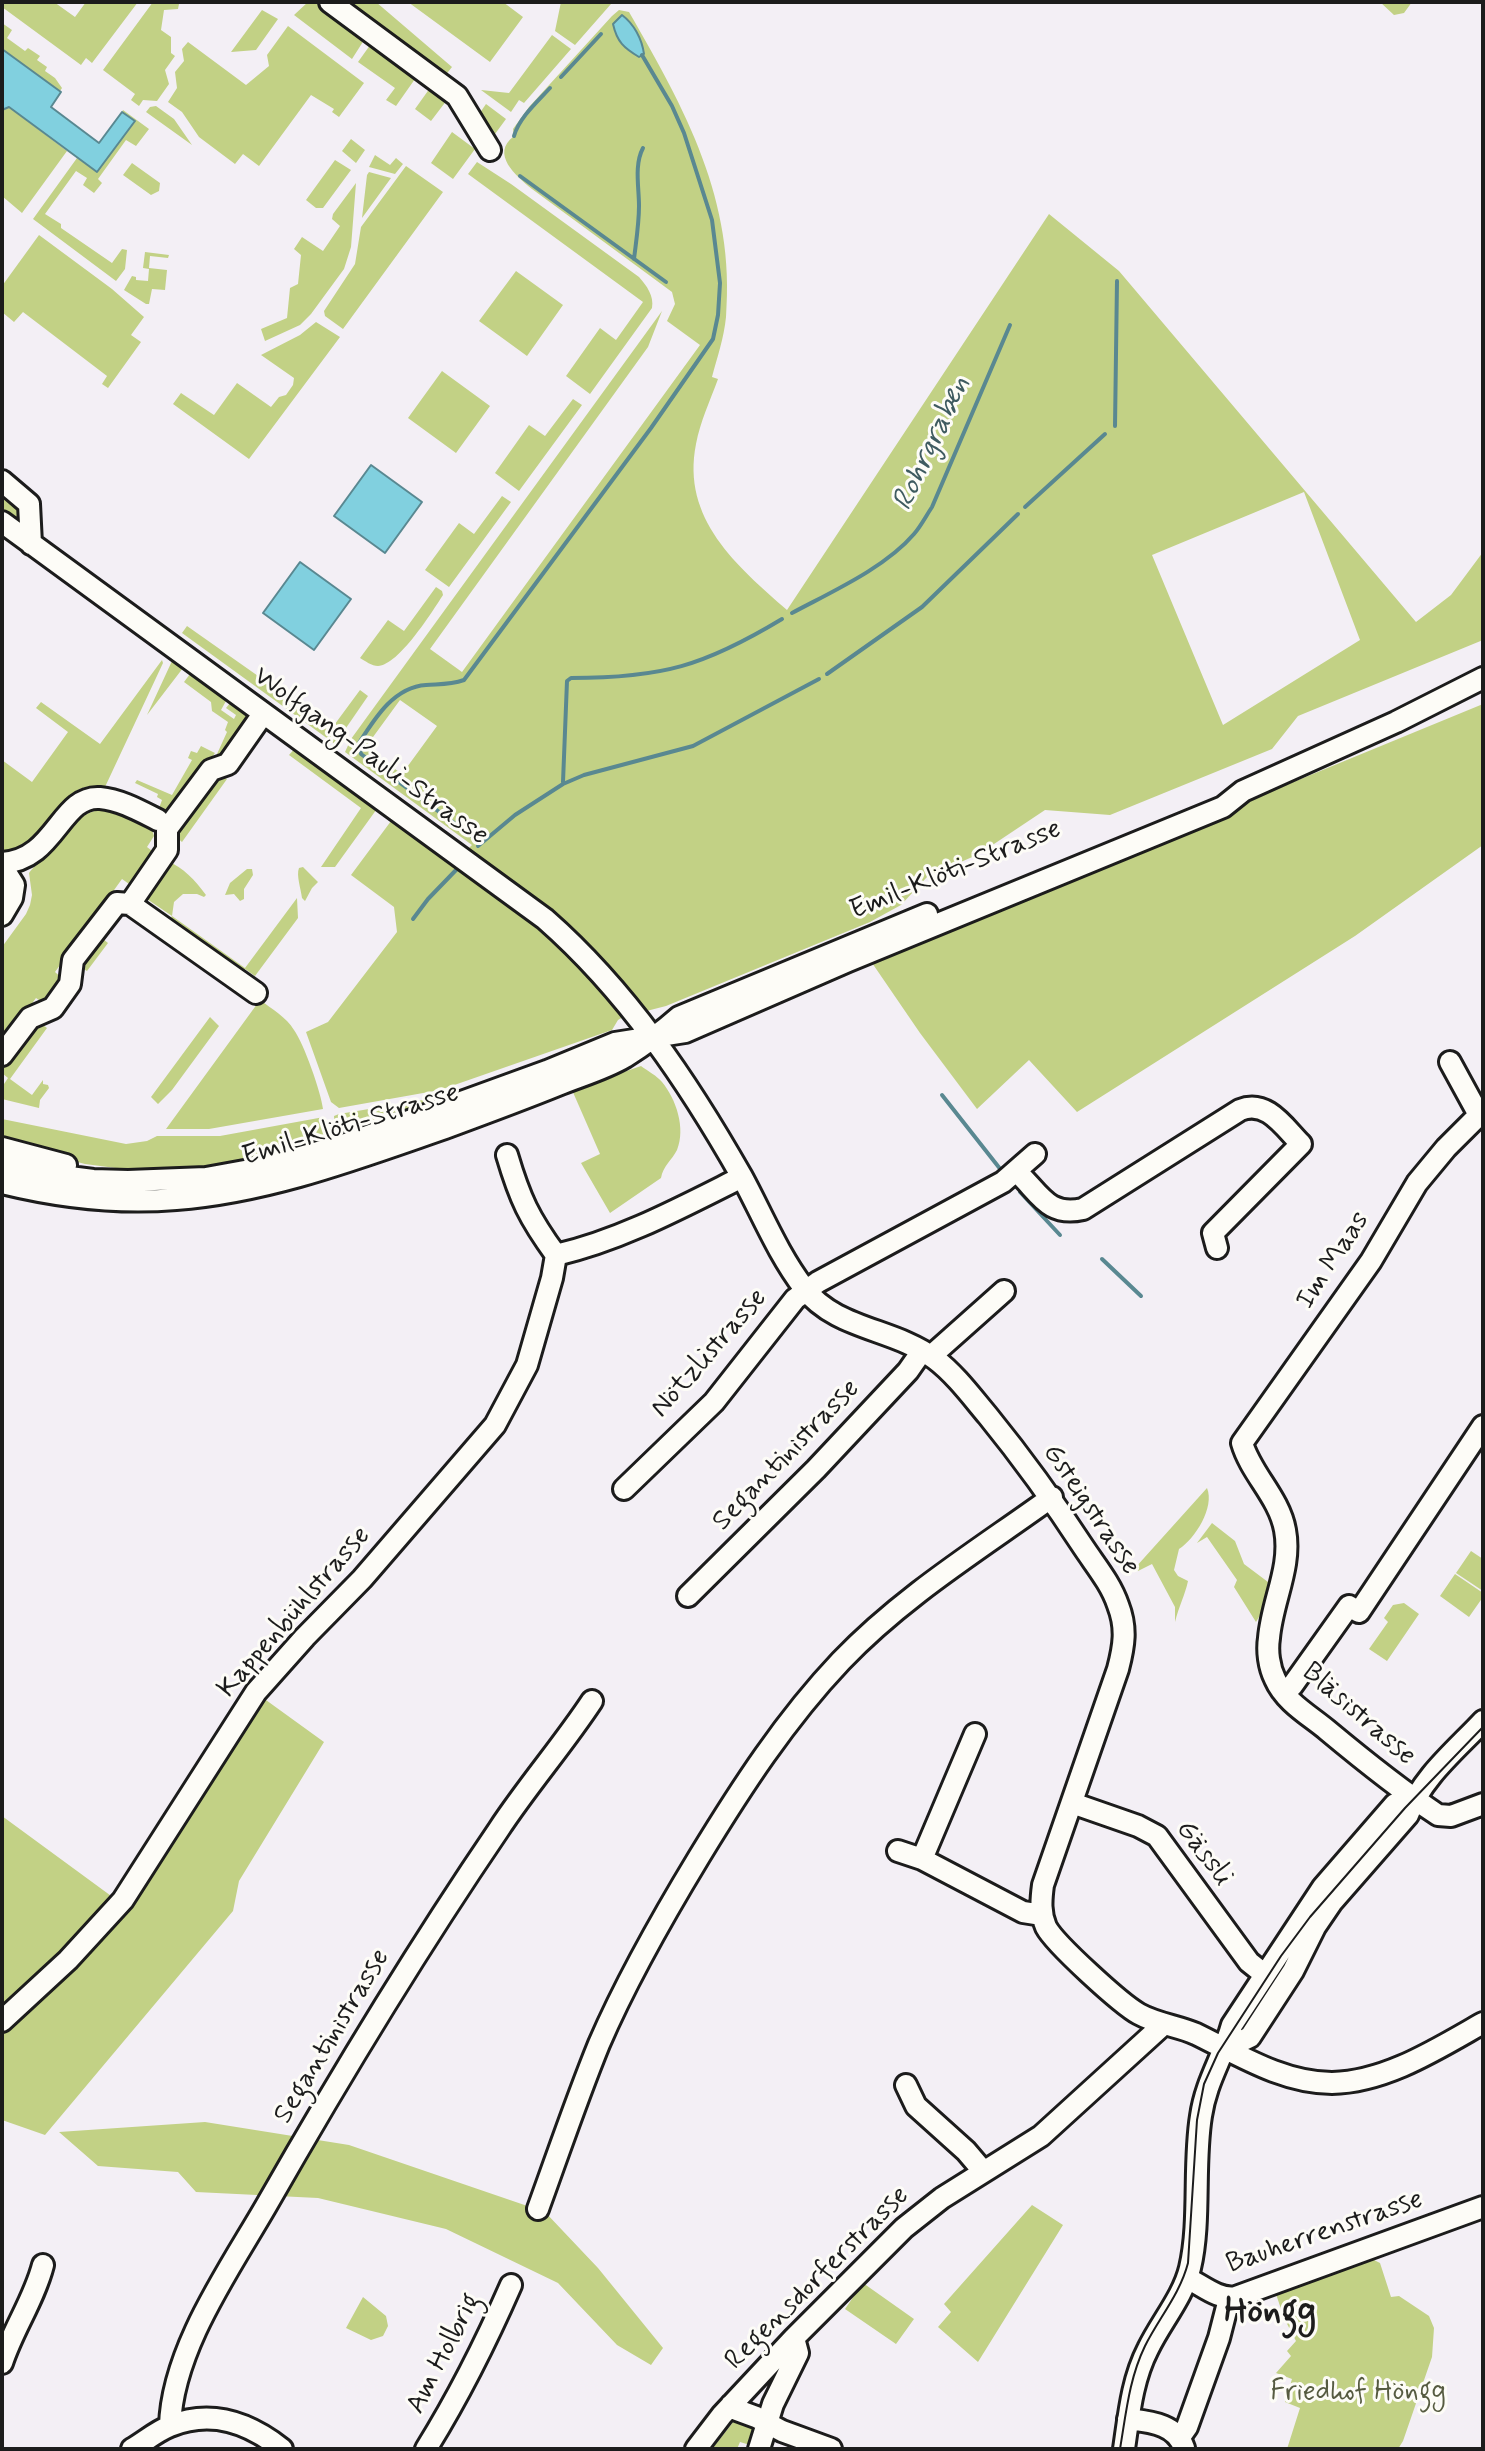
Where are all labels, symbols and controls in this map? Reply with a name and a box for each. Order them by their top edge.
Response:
water label: Rohrgraben [886,371,980,517]
street label: Wolfgang-Pauli-Strasse [246,660,494,854]
street label: Emil-Klöti-Strasse [845,813,1067,929]
street label: Emil-Klöti-Strasse [239,1077,463,1175]
street label: Im Maas [1290,1206,1378,1316]
street label: Nötzlistrasse [645,1282,775,1426]
street label: Segantinistrasse [706,1373,868,1539]
street label: Gsteigstrasse [1034,1438,1146,1582]
street label: Kappenbühlstrasse [211,1520,379,1706]
street label: Bläsistrasse [1294,1656,1422,1774]
street label: Gässli [1167,1814,1239,1894]
street label: Segantinistrasse [268,1944,398,2130]
street label: Regensdorferstrasse [719,2180,917,2378]
street label: Bauherrenstrasse [1222,2184,1428,2282]
street label: Am Holbrig [400,2288,490,2420]
district label: Höngg [1224,2291,1316,2335]
park label: Friedhof Höngg [1270,2376,1446,2410]

